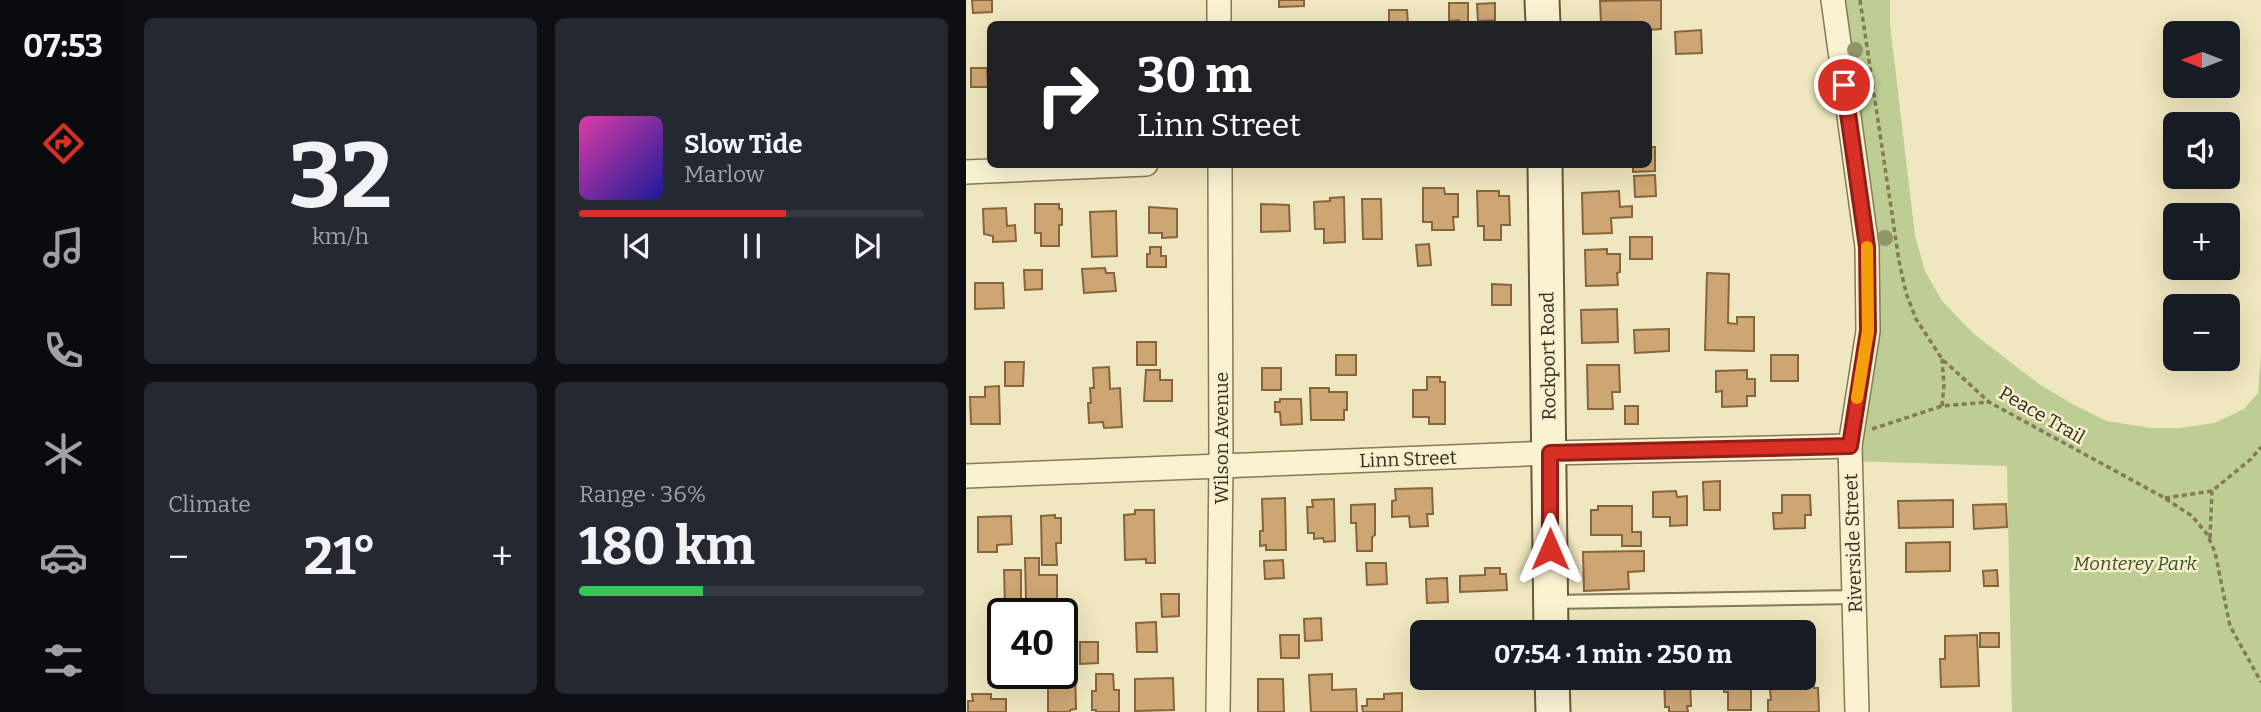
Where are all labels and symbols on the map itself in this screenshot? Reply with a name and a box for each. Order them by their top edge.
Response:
north arrow [2163,21,2240,98]
pin [1814,55,1874,115]
street label: Rockport Road [1535,291,1561,421]
street label: Wilson Avenue [1210,372,1233,504]
street label: Peace Trail [1995,381,2089,449]
street label: Linn Street [1359,446,1457,472]
street label: Riverside Street [1839,473,1867,613]
position arrow [1513,512,1587,586]
park label: Monterey Park [2073,552,2197,575]
speed limit sign: 40 [987,598,1078,689]

